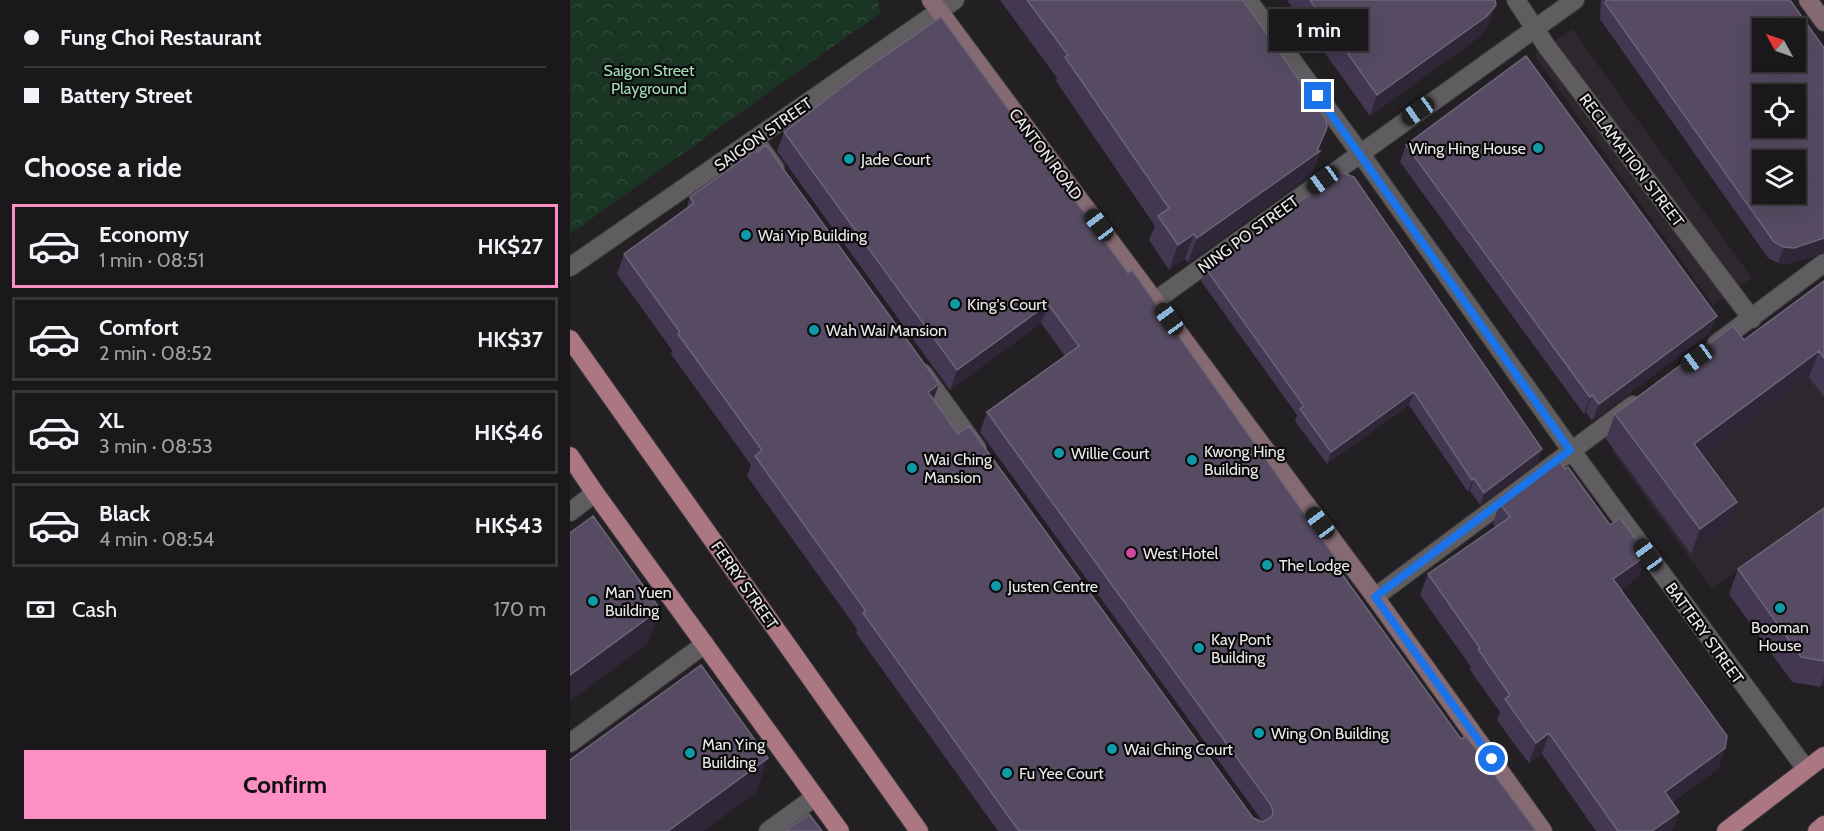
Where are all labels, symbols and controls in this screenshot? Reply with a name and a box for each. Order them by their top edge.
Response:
callout: 1 min [1268,9,1368,51]
text: 1 min [1296,18,1341,42]
north arrow [1752,18,1806,72]
map controls [1752,18,1806,204]
text: Fung Choi Restaurant [60,24,262,51]
park label: Saigon Street Playground [604,61,695,98]
text: Battery Street [60,82,192,109]
route end [1304,82,1331,109]
button: locate [1752,84,1806,138]
street label: RECLAMATION STREET [1575,90,1688,231]
street label: SAIGON STREET [711,93,816,175]
car [1398,93,1438,129]
street label: CANTON ROAD [1005,105,1086,204]
place label: Wing Hing House [1409,139,1526,158]
marker: Wing Hing House [1531,141,1545,155]
place label: Jade Court [860,150,931,169]
button: layers [1752,150,1806,204]
text: Choose a ride [24,151,182,184]
marker: Jade Court [842,152,856,166]
car [1303,162,1343,198]
street label: NING PO STREET [1194,191,1303,277]
car [1081,205,1117,245]
icon: car [27,219,81,273]
text: Economy [99,221,189,248]
place label: Wai Yip Building [758,226,868,245]
marker: Wai Yip Building [739,228,753,242]
text: HK$27 [478,233,543,260]
text: 1 min · 08:51 [99,248,204,272]
place label: King's Court [967,295,1047,314]
marker: King's Court [948,297,962,311]
car [1151,299,1187,339]
icon: car [27,312,81,366]
text: Comfort [99,314,178,341]
place label: Wah Wai Mansion [826,321,947,340]
marker: Wah Wai Mansion [807,323,821,337]
text: HK$37 [477,326,543,353]
car [1677,340,1717,376]
text: 2 min · 08:52 [99,341,212,365]
icon: car [27,405,81,459]
text: XL [99,407,124,434]
text: HK$46 [474,419,543,446]
text: 3 min · 08:53 [99,434,213,458]
place label: Kwong Hing Building [1204,442,1286,479]
place label: Willie Court [1071,444,1150,463]
marker: Willie Court [1052,446,1066,460]
place label: Wai Ching Mansion [924,450,993,487]
marker: Kwong Hing Building [1185,453,1199,467]
marker: Wai Ching Mansion [905,461,919,475]
icon: car [27,498,81,552]
text: Black [99,500,150,527]
car [1302,503,1338,543]
text: HK$43 [475,512,543,539]
text: 4 min · 08:54 [99,527,214,551]
car [1630,535,1666,575]
street label: FERRY STREET [707,538,782,633]
place label: West Hotel [1143,544,1219,563]
marker: West Hotel [1124,546,1138,560]
place label: The Lodge [1279,556,1350,575]
marker: The Lodge [1260,558,1274,572]
place label: Justen Centre [1007,577,1098,596]
marker: Justen Centre [989,579,1003,593]
street label: BATTERY STREET [1662,579,1748,688]
place label: Man Yuen Building [605,583,672,620]
icon: cash [24,593,57,626]
marker: Man Yuen Building [586,594,600,608]
text: Cash [72,596,117,623]
text: 170 m [494,597,546,621]
marker: Booman House [1773,601,1787,615]
place label: Booman House [1751,618,1809,655]
place label: Kay Pont Building [1211,630,1272,667]
marker: Kay Pont Building [1192,641,1206,655]
place label: Wing On Building [1271,724,1390,743]
marker: Wing On Building [1252,726,1266,740]
place label: Man Ying Building [702,735,766,772]
place label: Wai Ching Court [1124,740,1233,759]
marker: Wai Ching Court [1105,742,1119,756]
route start [1478,745,1505,772]
marker: Man Ying Building [683,746,697,760]
button: Confirm [24,750,546,819]
place label: Fu Yee Court [1019,764,1104,783]
marker: Fu Yee Court [1000,766,1014,780]

